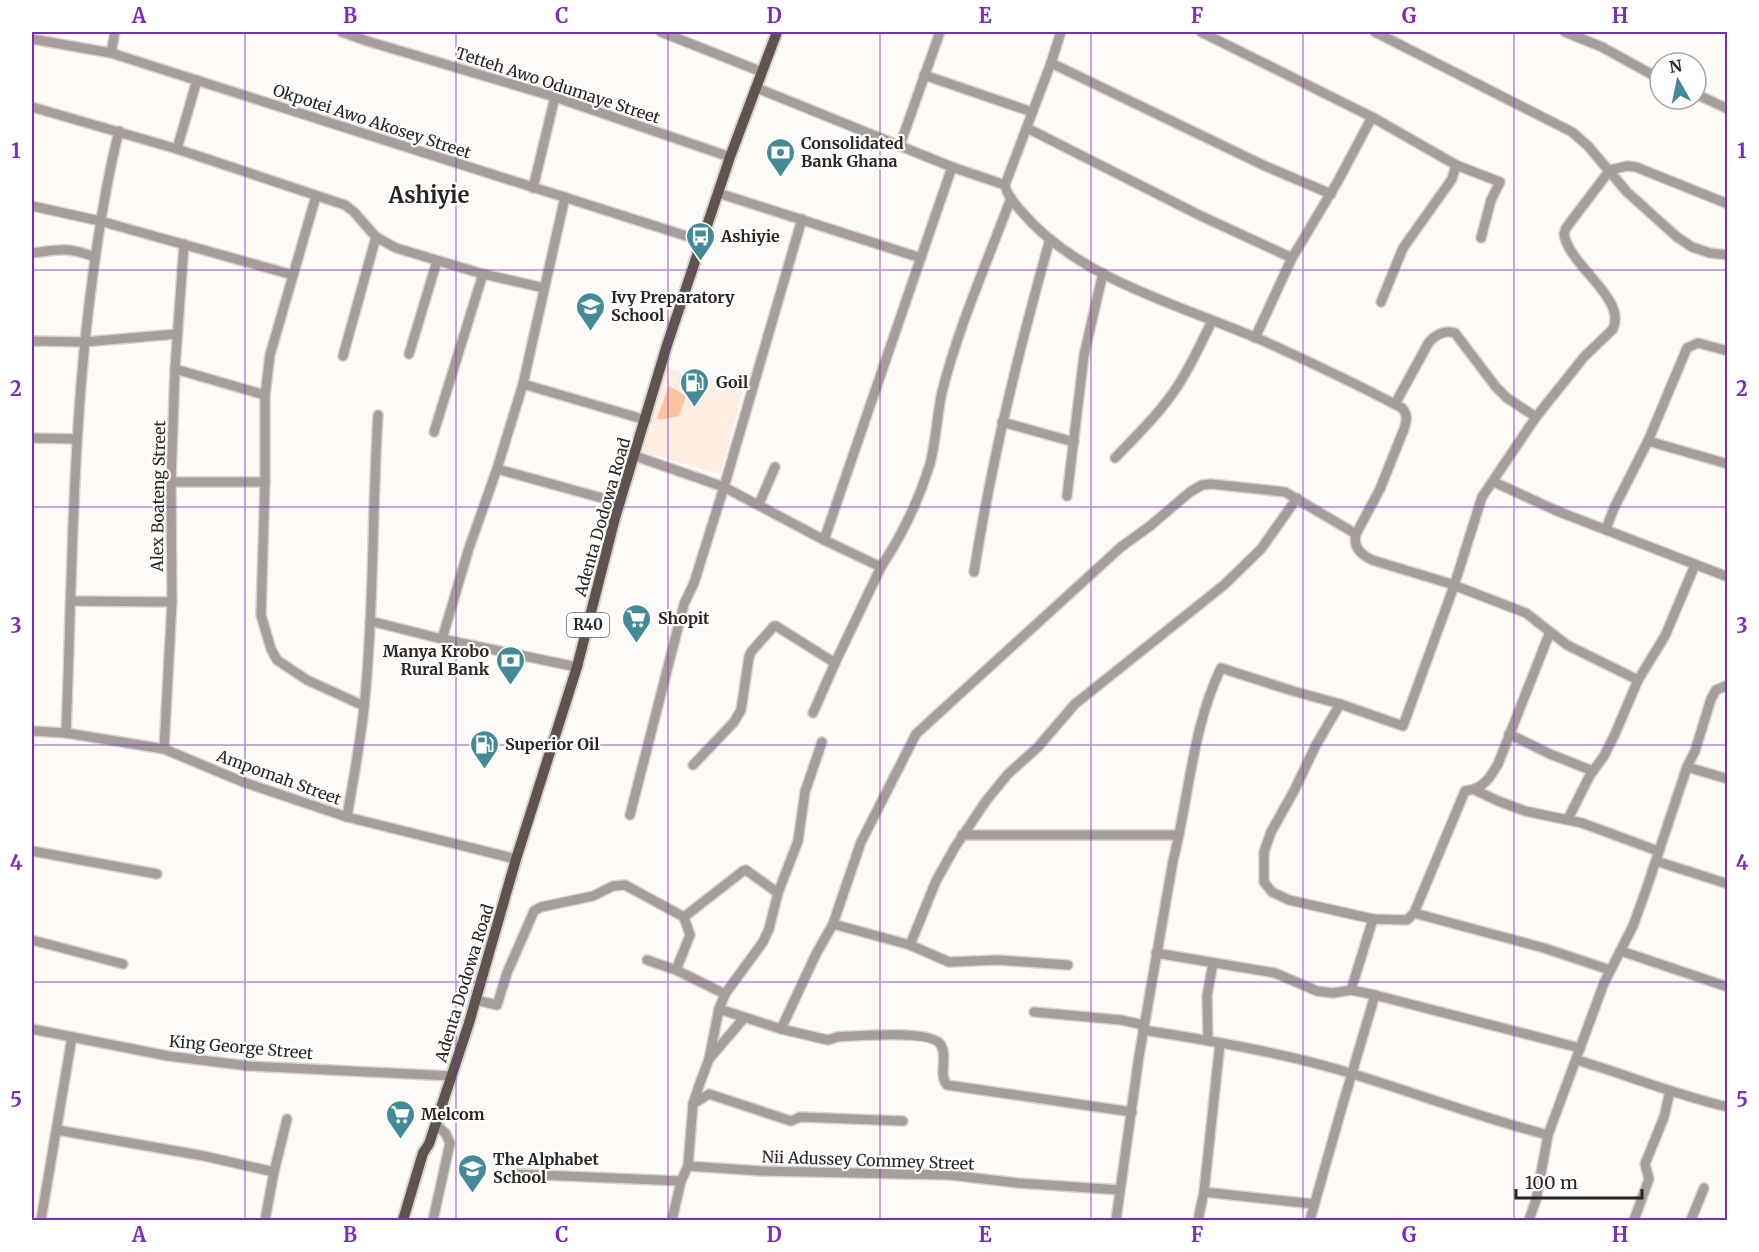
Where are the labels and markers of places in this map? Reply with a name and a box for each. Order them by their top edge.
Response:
place label: Consolidated Bank Ghana [801,133,904,171]
bank icon: Consolidated Bank Ghana [764,136,796,178]
bus stop icon: Ashiyie [684,220,716,262]
place label: Ashiyie [720,226,780,246]
place label: Ivy Preparatory School [611,287,735,325]
school or university icon: Ivy Preparatory School [574,290,606,332]
fuel station icon: Goil [679,366,711,408]
place label: Goil [716,372,748,392]
supermarket icon: Shopit [621,602,653,644]
place label: Shopit [658,608,710,628]
place label: Manya Krobo Rural Bank [383,641,490,679]
bank icon: Manya Krobo Rural Bank [494,644,526,686]
fuel station icon: Superior Oil [468,728,500,770]
place label: Superior Oil [505,734,600,754]
supermarket icon: Melcom [384,1098,416,1140]
place label: Melcom [421,1104,485,1124]
place label: The Alphabet School [493,1149,599,1187]
school or university icon: The Alphabet School [456,1152,488,1194]

